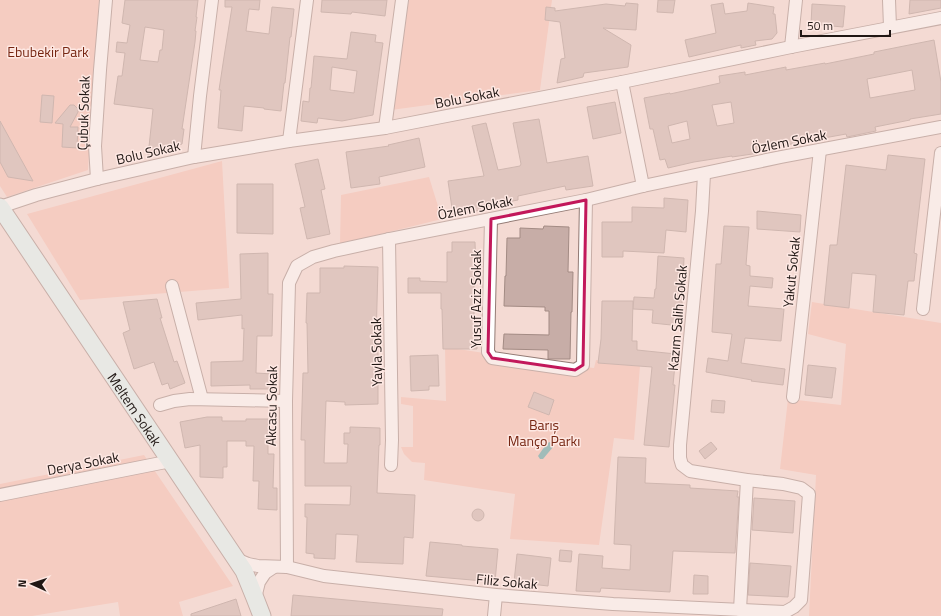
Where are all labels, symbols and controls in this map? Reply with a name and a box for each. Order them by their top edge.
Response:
scale bar [801,12,890,38]
text: 50 m [807,16,833,35]
park label: Ebubekir Park [7,41,89,62]
street label: Çubuk Sokak [71,75,95,151]
street label: Bolu Sokak [433,80,501,114]
street label: Özlem Sokak [750,123,829,159]
street label: Bolu Sokak [114,134,182,170]
street label: Özlem Sokak [436,189,515,225]
street label: Yakut Sokak [777,235,805,308]
street label: Yusuf Aziz Sokak [465,250,486,348]
street label: Kazım Salih Sokak [662,264,692,372]
street label: Yayla Sokak [365,317,387,387]
street label: Akcasu Sokak [260,365,282,446]
street label: Meltem Sokak [103,368,168,450]
park label: Barış Manço Parkı [508,414,580,451]
street label: Derya Sokak [45,446,121,480]
north arrow [12,564,52,604]
street label: Filiz Sokak [475,568,539,594]
text: N [14,579,30,588]

